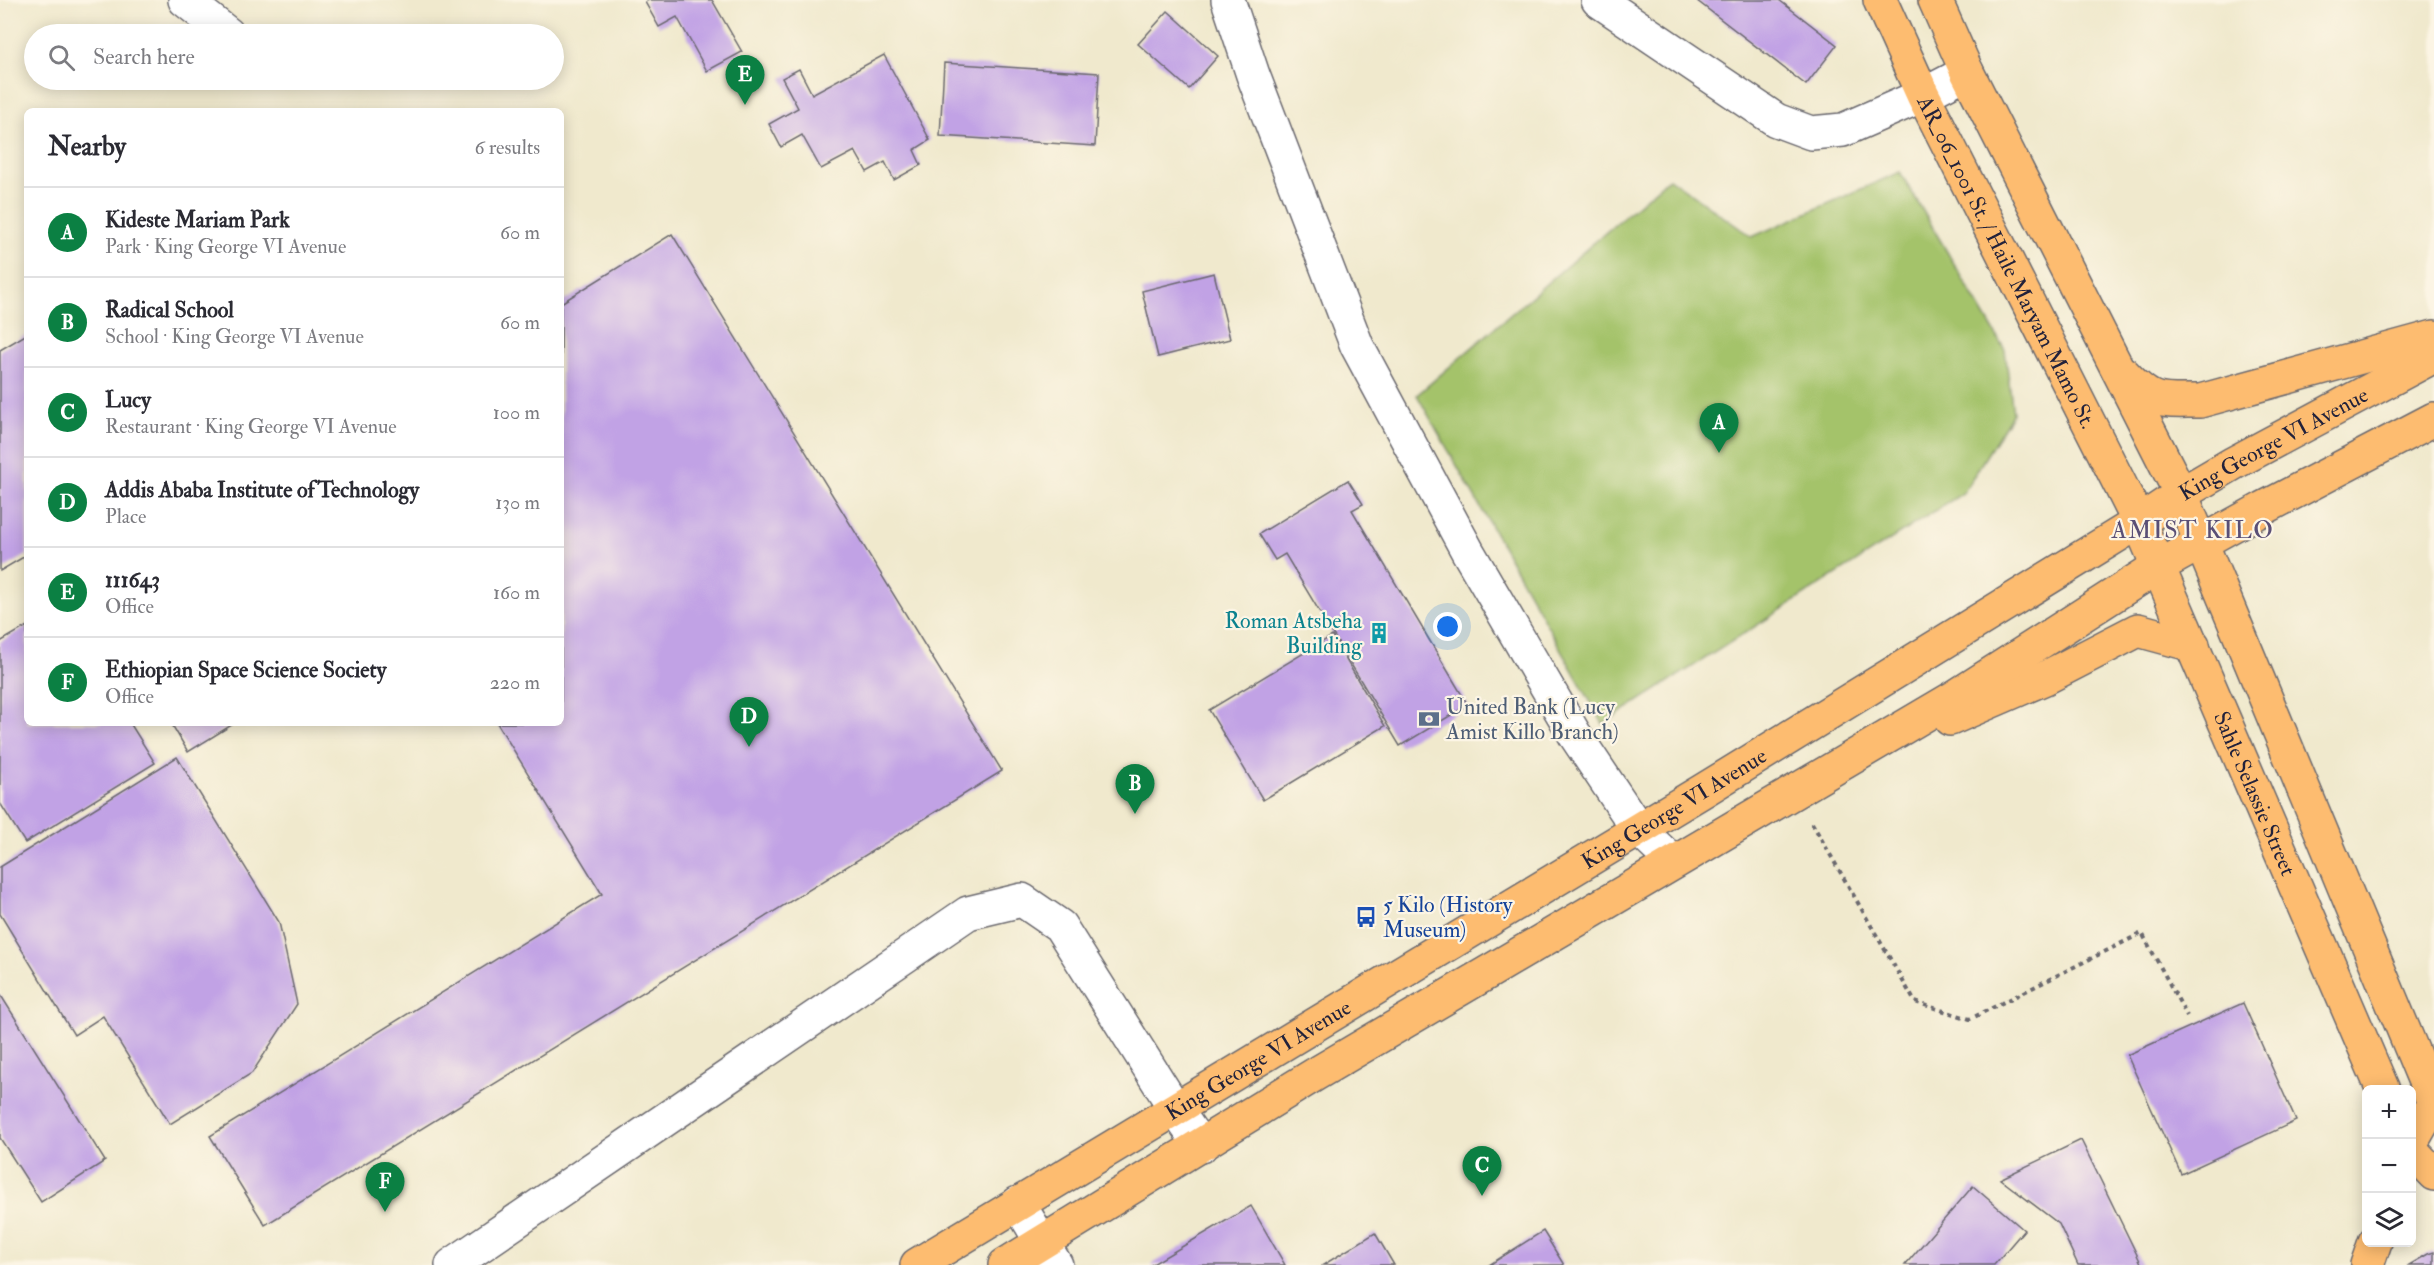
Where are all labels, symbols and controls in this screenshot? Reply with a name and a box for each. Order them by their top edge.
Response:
search box [24,24,564,90]
icon: search [45,41,78,74]
text: Search here [93,43,195,71]
pin: E [726,56,764,105]
street label: AR_06_1001 St. / Haile Maryam Mamo St. [1910,90,2102,433]
text: Nearby [48,131,126,163]
text: 6 results [474,135,540,160]
text: Kideste Mariam Park [105,206,290,234]
text: A [61,220,74,245]
text: 60 m [500,220,540,245]
text: Park · King George VI Avenue [105,234,346,259]
text: Radical School [105,296,234,324]
text: B [61,310,74,335]
text: 60 m [500,310,540,335]
text: School · King George VI Avenue [105,324,364,349]
street label: King George VI Avenue [2174,381,2373,507]
text: Lucy [105,386,151,414]
text: C [60,400,75,425]
text: 100 m [493,400,540,425]
pin: A [1700,404,1738,453]
text: Restaurant · King George VI Avenue [105,414,397,439]
text: Addis Ababa Institute ofTechnology [105,476,419,504]
text: D [59,490,76,515]
text: 130 m [495,490,540,515]
text: Place [105,504,146,529]
district label: AMIST KILO [2111,515,2274,546]
text: 111643 [105,566,160,594]
text: E [60,580,75,605]
text: 160 m [493,580,540,605]
text: Office [105,594,154,619]
place label: Roman Atsbeha Building [1225,607,1363,660]
your location [1433,612,1462,641]
building icon: Roman Atsbeha Building [1367,621,1391,645]
text: Ethiopian Space Science Society [105,656,386,684]
text: F [61,670,74,695]
text: 220 m [490,670,540,695]
text: Office [105,684,154,709]
place label: United Bank (Lucy Amist Killo Branch) [1445,693,1619,746]
pin: D [730,698,768,747]
bank icon: United Bank (Lucy Amist Killo Branch) [1417,707,1441,731]
street label: Sahle Selassie Street [2207,707,2302,880]
street label: King George VI Avenue [1576,742,1772,876]
pin: B [1116,764,1154,814]
place label: 5 Kilo (History Museum) [1383,891,1513,944]
bus stop icon: 5 Kilo (History Museum) [1354,905,1378,929]
street label: King George VI Avenue [1160,993,1356,1127]
map controls [2362,1085,2416,1247]
button: + [2362,1085,2416,1139]
button: − [2362,1139,2416,1193]
pin: C [1462,1146,1502,1196]
pin: F [366,1162,404,1212]
button: layers [2362,1193,2416,1247]

